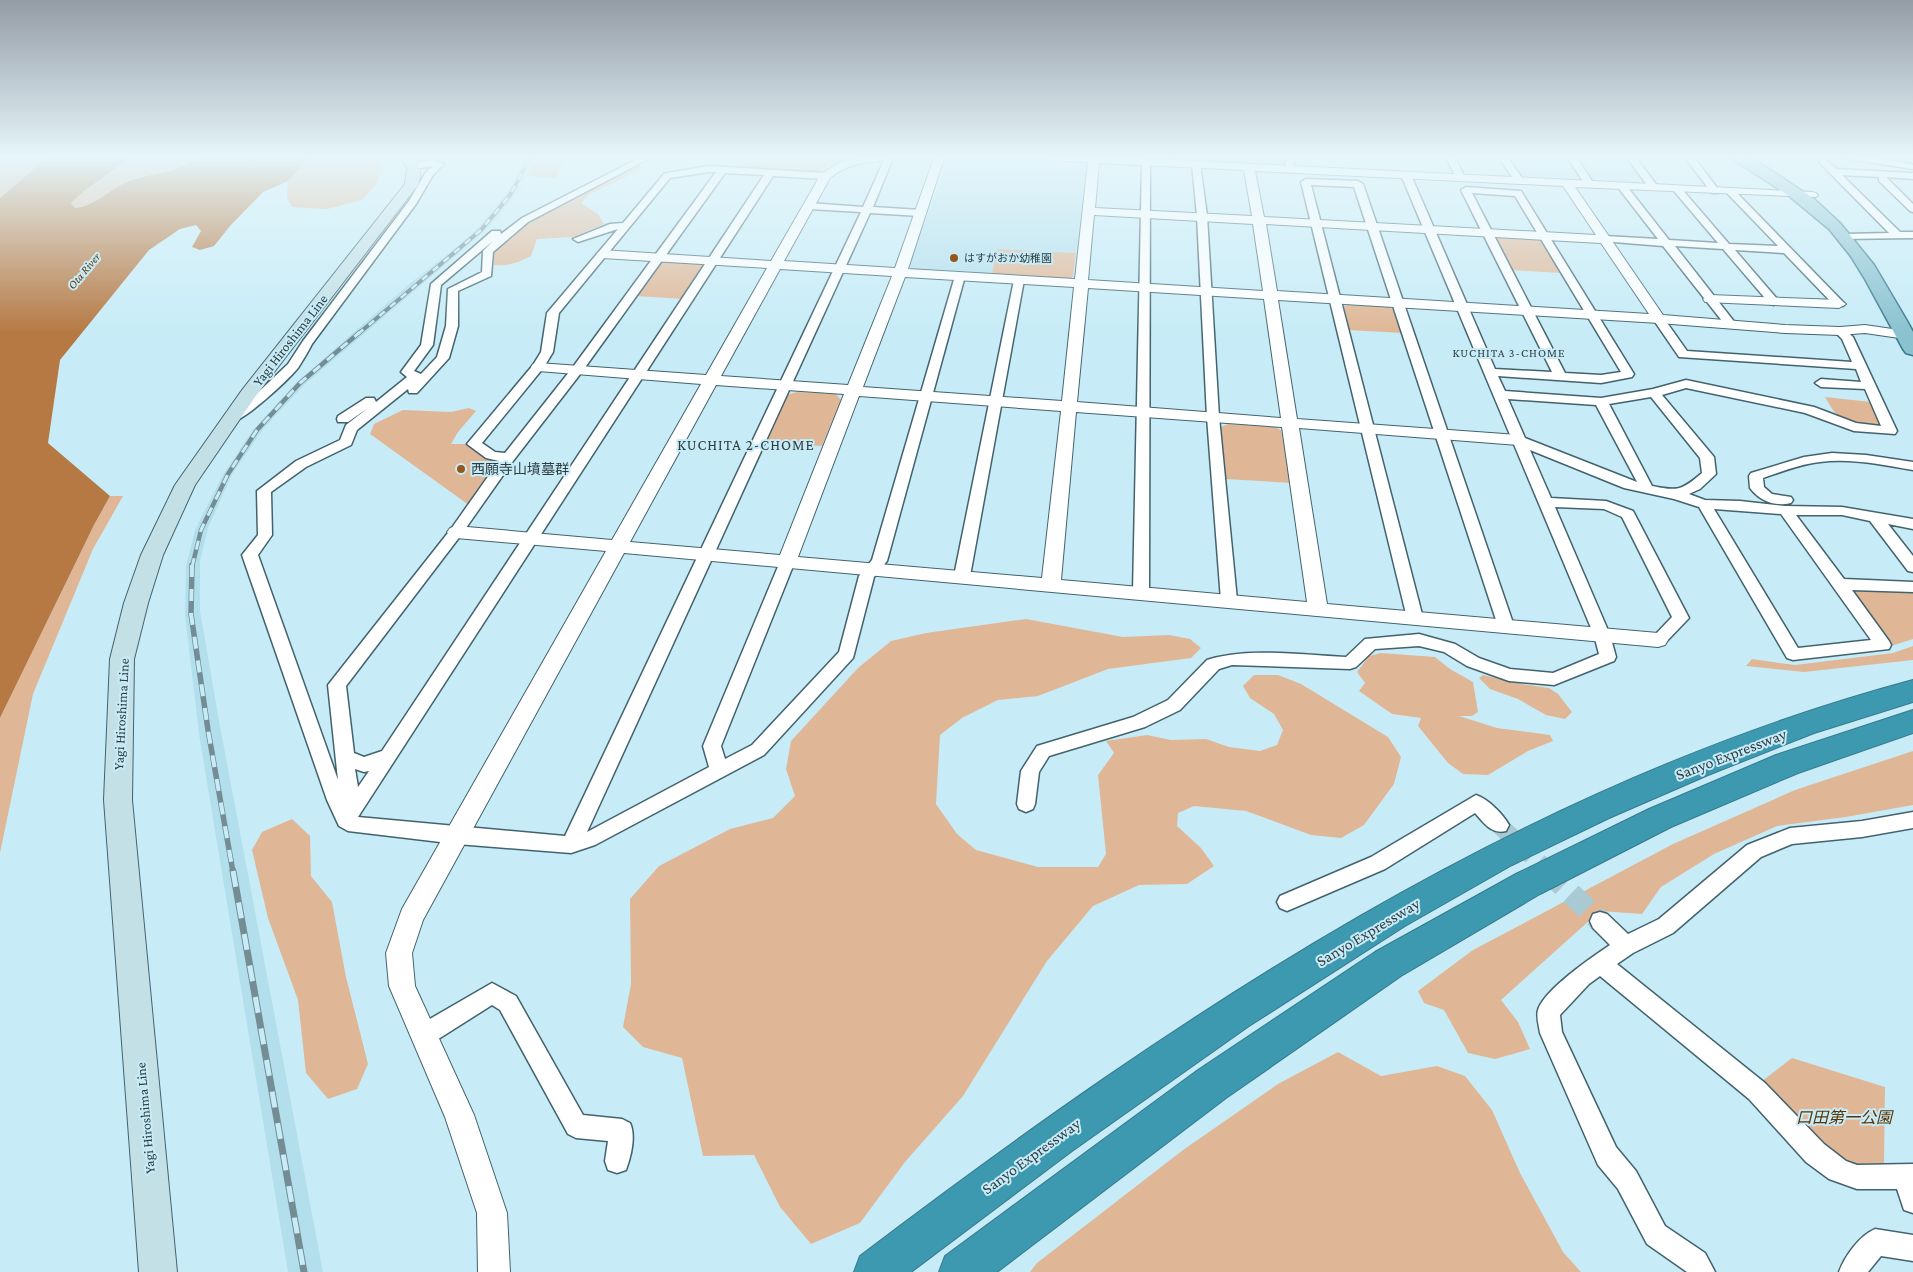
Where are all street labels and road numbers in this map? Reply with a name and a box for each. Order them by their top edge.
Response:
street label: Yagi Hiroshima Line [249,291,331,389]
street label: Yagi Hiroshima Line [110,658,132,770]
street label: Sanyo Expressway [1673,725,1790,784]
street label: Sanyo Expressway [1313,894,1424,970]
street label: Yagi Hiroshima Line [132,1062,158,1174]
street label: Sanyo Expressway [979,1114,1084,1198]

